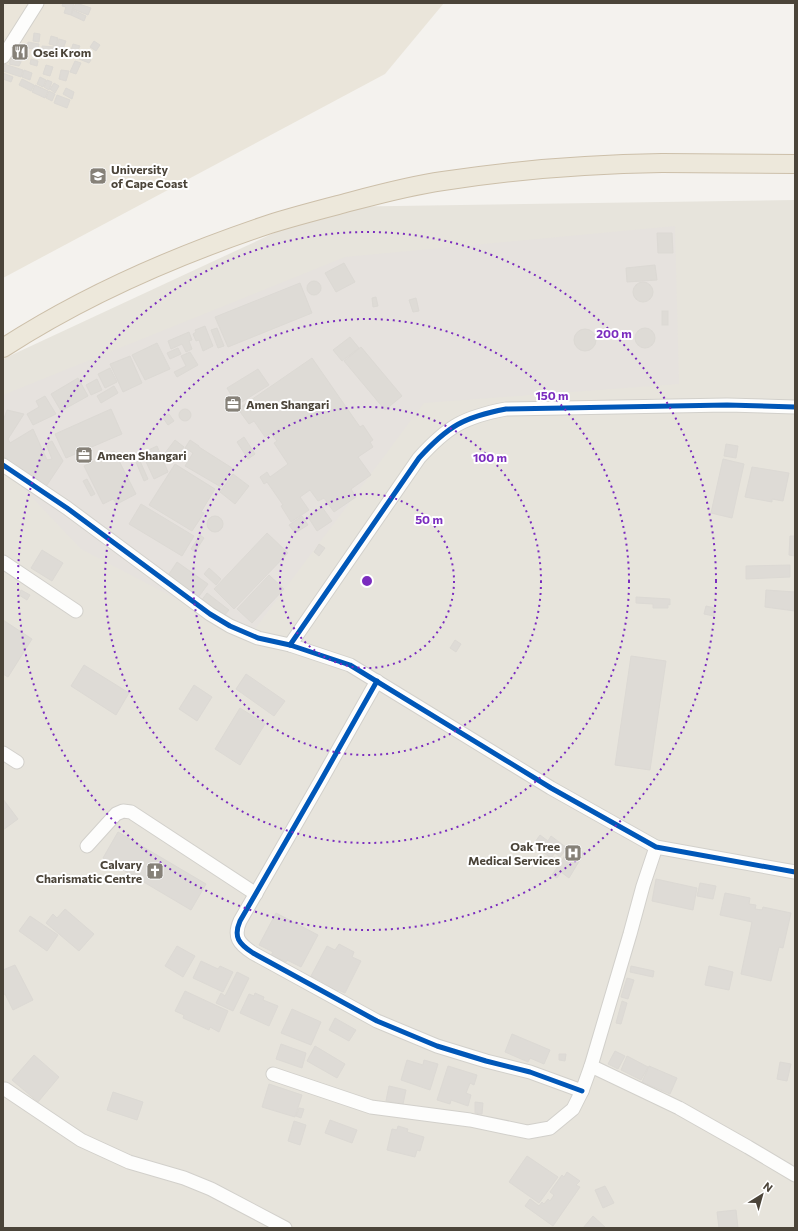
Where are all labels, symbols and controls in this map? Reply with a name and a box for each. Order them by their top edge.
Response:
restaurant icon: Osei Krom [10,42,30,62]
place label: Osei Krom [33,45,91,59]
place label: University of Cape Coast [111,162,188,190]
school or university icon: University of Cape Coast [88,166,108,186]
text: 200 m [596,326,632,340]
text: 150 m [535,388,569,402]
office icon: Amen Shangari [223,394,243,414]
place label: Amen Shangari [246,397,329,411]
office icon: Ameen Shangari [74,445,94,465]
place label: Ameen Shangari [97,448,187,462]
text: 100 m [473,450,507,464]
text: 50 m [415,512,443,526]
centre of rings [360,574,374,588]
place label: Oak Tree Medical Services [468,839,560,867]
hospital icon: Oak Tree Medical Services [563,843,583,863]
place label: Calvary Charismatic Centre [36,857,142,885]
church icon: Calvary Charismatic Centre [145,861,165,881]
north arrow [742,1175,782,1215]
text: N [761,1179,776,1194]

